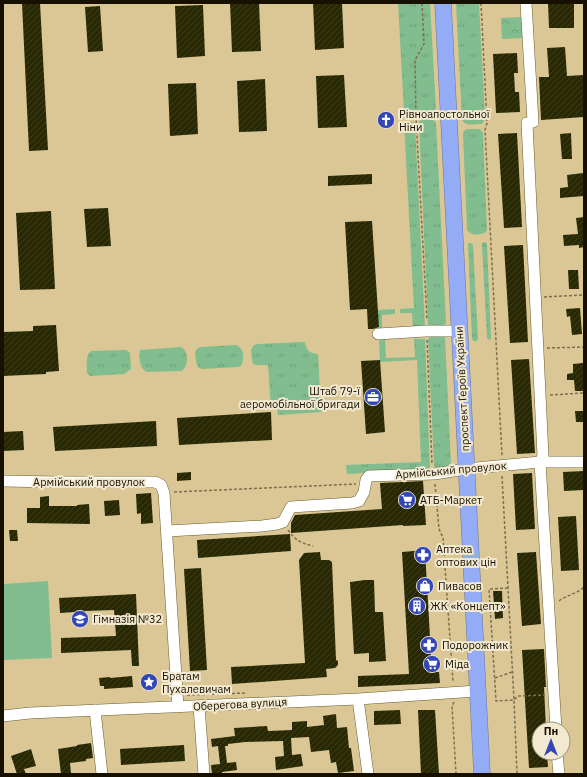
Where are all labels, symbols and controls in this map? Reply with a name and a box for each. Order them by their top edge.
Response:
place label: Рівноапостольної Ніни [399,107,490,134]
church icon: Рівноапостольної Ніни [376,110,396,130]
street label: проспект Героїв України [452,326,472,452]
place label: Штаб 79-ї аеромобільної бригади [240,384,360,411]
office icon: Штаб 79-ї аеромобільної бригади [363,387,383,407]
street label: Армійський провулок [395,458,507,482]
street label: Армійський провулок [33,475,145,489]
supermarket icon: АТБ-Маркет [397,490,417,510]
place label: АТБ-Маркет [420,493,482,507]
place label: Аптека оптових цін [436,542,496,569]
pharmacy icon: Аптека оптових цін [413,545,433,565]
shop icon: Пивасов [415,576,435,596]
place label: Пивасов [438,579,482,593]
building icon: ЖК «Концепт» [407,596,427,616]
place label: ЖК «Концепт» [430,599,506,613]
school or university icon: Гімназія №32 [70,609,90,629]
place label: Гімназія №32 [93,612,162,626]
pharmacy icon: Подорожник [419,635,439,655]
place label: Подорожник [442,638,508,652]
supermarket icon: Міда [422,654,442,674]
place label: Міда [445,657,469,671]
place label: Братам Пухалевичам [162,669,231,696]
place icon: Братам Пухалевичам [139,672,159,692]
street label: Оберегова вулиця [193,695,287,713]
north arrow [531,721,571,761]
text: Пн [544,724,558,738]

